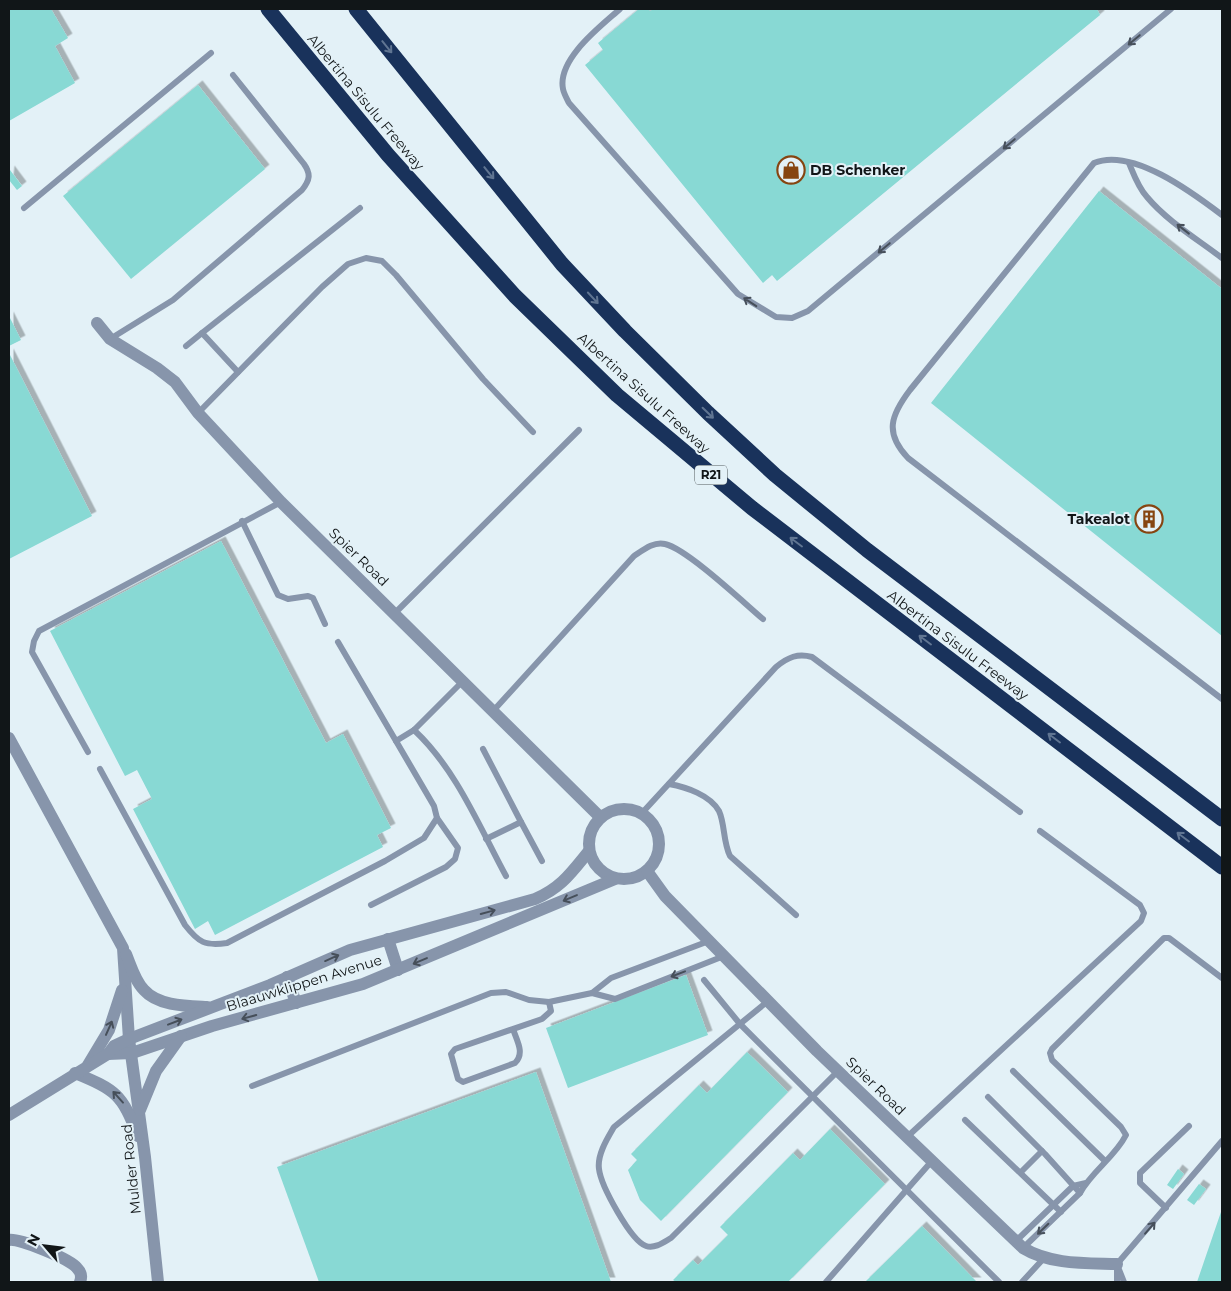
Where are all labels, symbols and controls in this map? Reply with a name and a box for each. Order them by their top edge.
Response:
street label: Albertina Sisulu Freeway [304,30,429,174]
one-way arrow [1127,34,1140,46]
one-way arrow [381,40,392,53]
one-way arrow [1003,138,1016,149]
shop icon: DB Schenker [776,155,806,185]
place label: DB Schenker [810,161,905,179]
one-way arrow [483,166,494,179]
one-way arrow [1177,223,1190,234]
one-way arrow [878,242,891,253]
one-way arrow [587,291,599,304]
one-way arrow [743,297,757,307]
street label: Albertina Sisulu Freeway [574,329,714,458]
one-way arrow [702,407,714,419]
road number: R21 [695,466,727,484]
building icon: Takealot [1134,504,1164,534]
place label: Takealot [1068,510,1130,528]
street label: Spier Road [325,524,393,590]
one-way arrow [790,536,803,547]
street label: Albertina Sisulu Freeway [884,586,1033,704]
one-way arrow [918,635,932,645]
one-way arrow [1048,733,1061,744]
one-way arrow [1177,832,1190,843]
one-way arrow [563,893,578,903]
one-way arrow [479,907,495,916]
street label: Blaauwklippen Avenue [224,951,384,1015]
one-way arrow [324,952,339,962]
one-way arrow [413,957,429,966]
one-way arrow [671,970,686,979]
one-way arrow [242,1012,258,1022]
one-way arrow [167,1017,182,1026]
one-way arrow [105,1020,115,1035]
street label: Spier Road [842,1053,910,1119]
one-way arrow [113,1091,125,1104]
street label: Mulder Road [117,1123,145,1215]
north arrow [20,1221,70,1271]
one-way arrow [1144,1221,1155,1234]
one-way arrow [1037,1223,1050,1235]
text: N [23,1231,44,1249]

